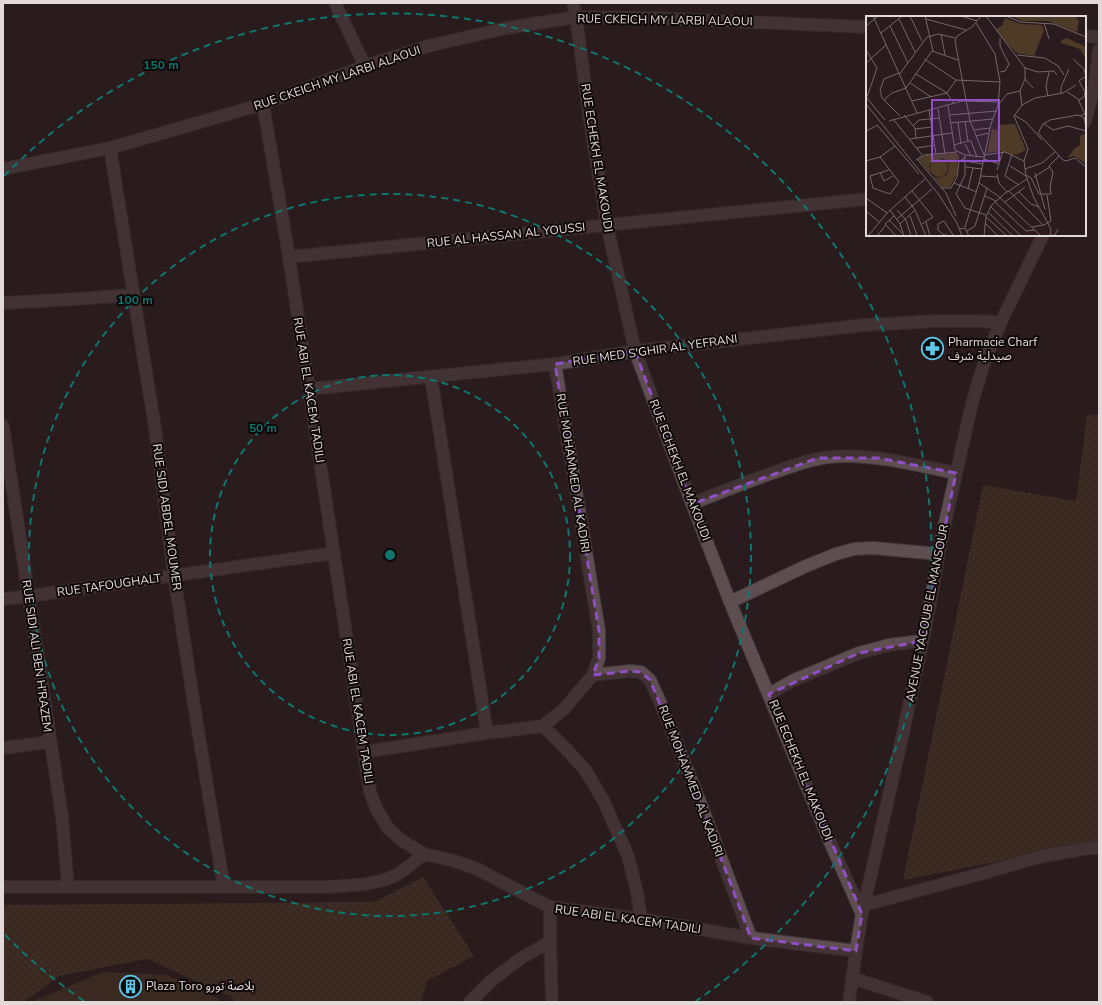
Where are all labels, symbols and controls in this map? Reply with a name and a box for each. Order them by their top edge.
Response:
street label: RUE CKEICH MY LARBI ALAOUI [577,10,753,30]
inset map [866,16,1086,236]
street label: RUE CKEICH MY LARBI ALAOUI [252,42,422,114]
text: 150 m [143,57,179,73]
street label: RUE ECHEKH EL MAKOUDI [577,82,617,234]
street label: RUE AL HASSAN AL YOUSSI [426,219,586,251]
text: 100 m [117,292,153,308]
street label: RUE ABI EL KACEM TADILI [290,316,328,464]
street label: RUE MED S'GHIR AL YEFRANI [572,331,738,369]
place label: Pharmacie Charf صيدلية شرف [948,334,1038,364]
pharmacy icon: Pharmacie Charf صيدلية شرف [919,336,945,362]
street label: RUE MOHAMMED AL KADIRI [553,392,593,554]
street label: RUE ECHEKH EL MAKOUDI [646,397,714,543]
text: 50 m [249,420,277,436]
street label: RUE SIDI ABDEL MOUMER [149,443,185,591]
street label: AVENUE YACOUB EL MANSOUR [902,523,952,703]
centre of rings [383,548,397,562]
street label: RUE TAFOUGHALT [56,570,163,600]
street label: RUE SIDI ALI BEN H'RAZEM [18,579,56,733]
street label: RUE ABI EL KACEM TADILI [339,637,377,785]
street label: RUE ECHEKH EL MAKOUDI [765,697,837,843]
street label: RUE MOHAMMED AL KADIRI [655,703,727,859]
street label: RUE ABI EL KACEM TADILI [554,901,702,937]
building icon: Plaza Toro بلاصة تورو [118,973,144,999]
place label: Plaza Toro بلاصة تورو [146,978,255,994]

